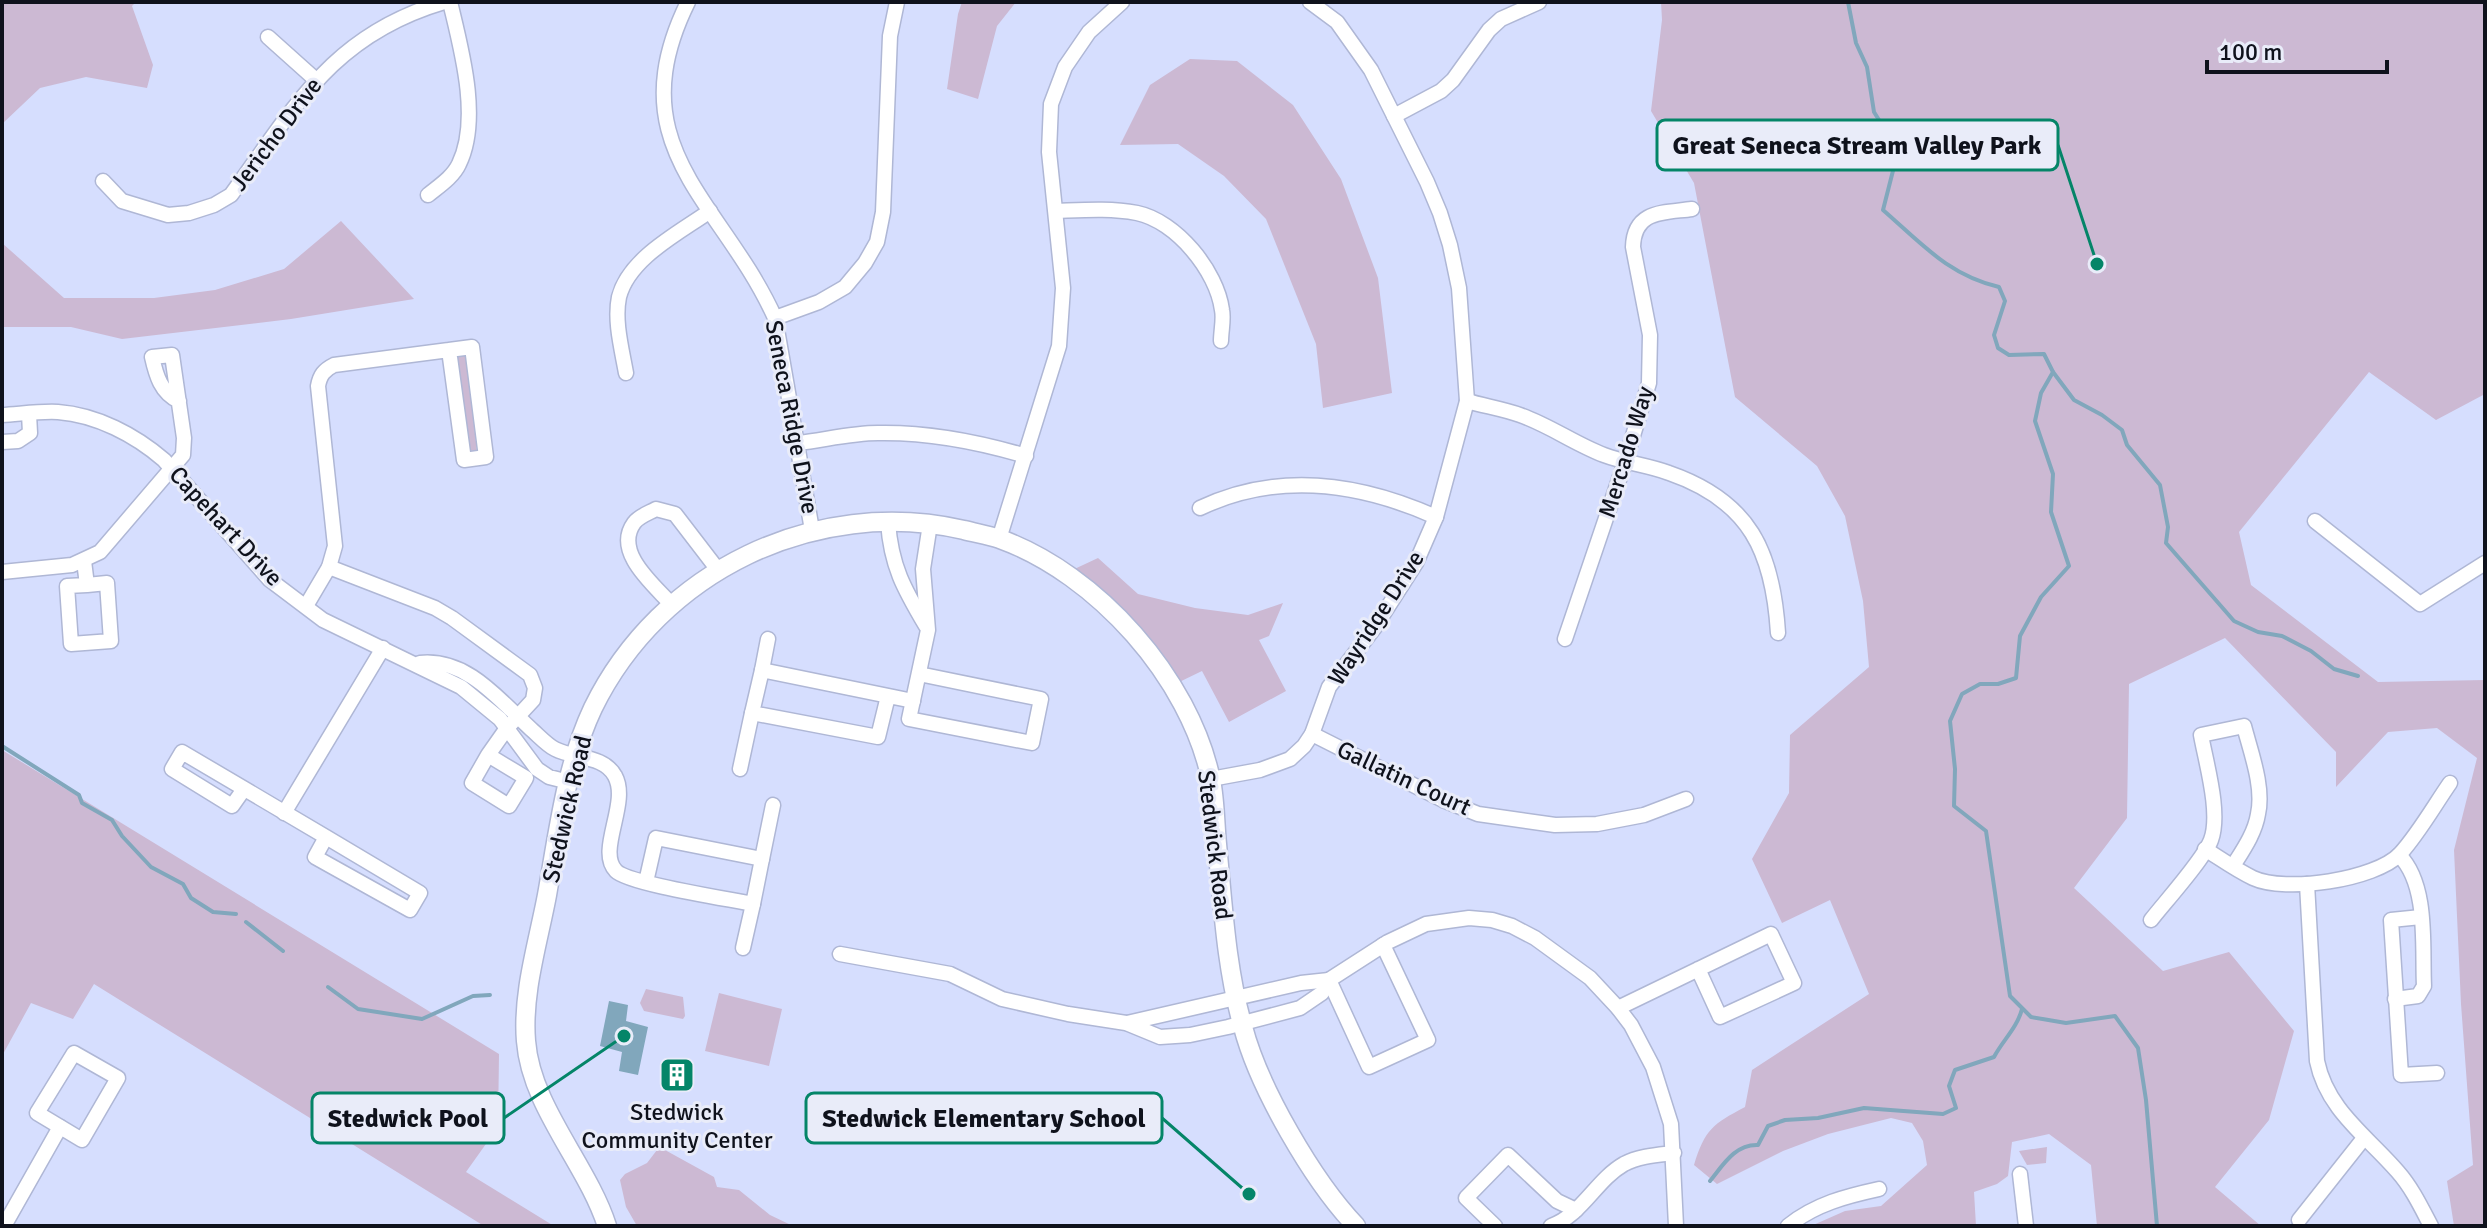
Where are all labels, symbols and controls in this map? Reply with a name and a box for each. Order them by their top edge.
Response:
scale bar [2207,24,2387,74]
text: 100 m [2219,37,2282,67]
street label: Jericho Drive [224,71,328,197]
callout: Great Seneca Stream Valley Park [1657,120,2058,170]
text: Great Seneca Stream Valley Park [1673,130,2042,162]
street label: Seneca Ridge Drive [759,318,825,516]
street label: Mercado Way [1592,382,1660,522]
street label: Capehart Drive [163,460,289,592]
street label: Wayridge Drive [1321,545,1431,691]
street label: Stedwick Road [535,732,599,886]
street label: Gallatin Court [1332,734,1476,822]
street label: Stedwick Road [1191,769,1239,921]
building icon: Stedwick Community Center [658,1056,696,1094]
callout: Stedwick Pool [312,1093,504,1143]
callout: Stedwick Elementary School [806,1093,1162,1143]
place label: Stedwick Community Center [581,1097,773,1155]
text: Stedwick Pool [328,1103,488,1135]
text: Stedwick Elementary School [822,1103,1146,1135]

